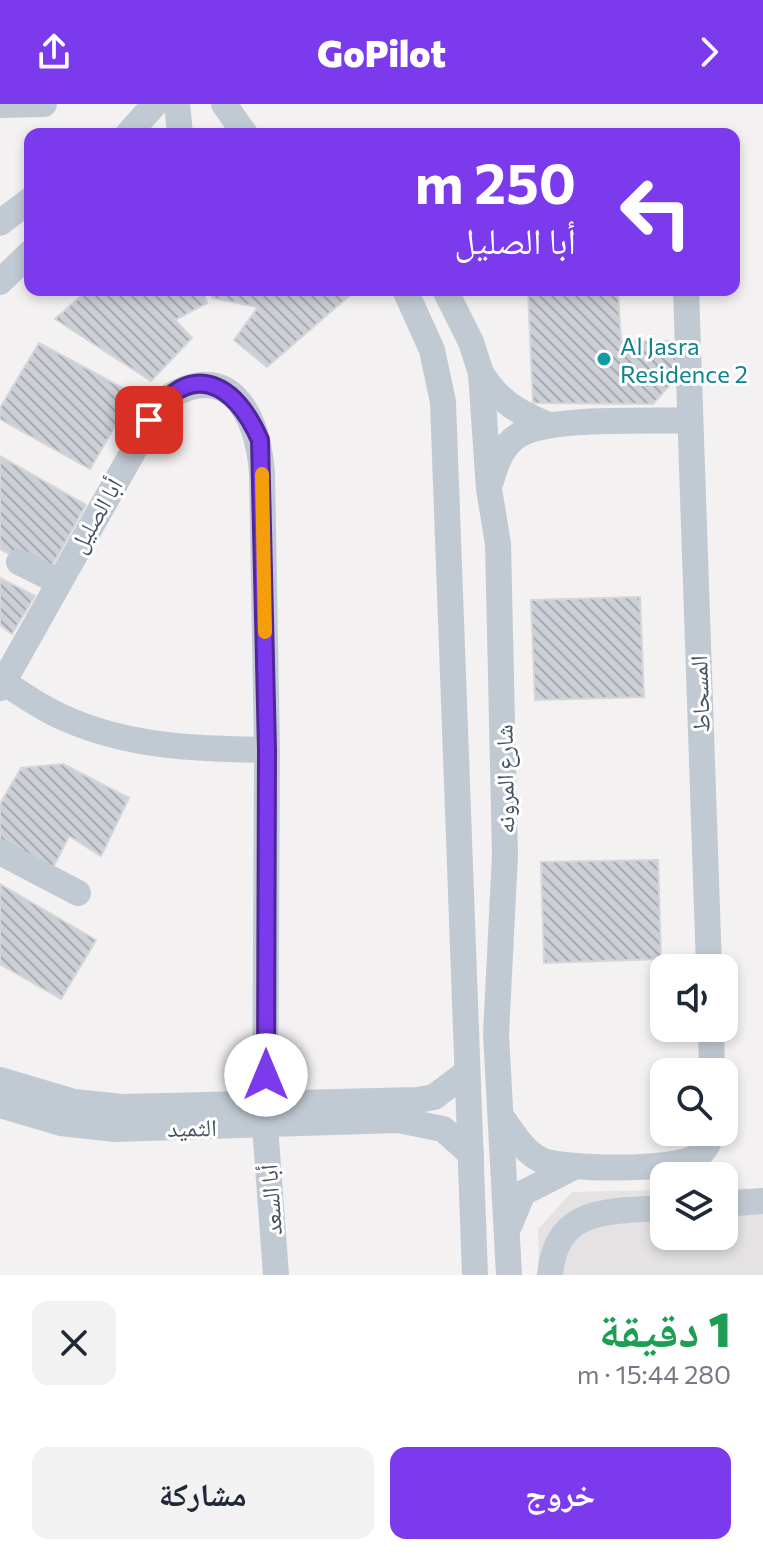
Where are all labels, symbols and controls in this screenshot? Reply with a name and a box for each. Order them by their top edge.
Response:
icon: share [32,30,76,74]
text: GoPilot [317,30,446,74]
icon: forward [687,30,731,74]
text: 250 m [415,147,576,216]
icon: left [604,160,708,264]
text: أبا الصليل [454,217,576,261]
place label: Al Jasra Residence 2 [620,331,748,388]
marker: Al Jasra Residence 2 [595,350,613,368]
pin [115,386,183,454]
icon: arrive [127,398,171,442]
street label: أبا الصليل [62,473,129,558]
street label: المسحاط [683,655,715,733]
street label: شارع المرونه [489,724,521,834]
map controls [650,954,738,1250]
button: sound [650,954,738,1042]
position arrow [224,1033,308,1117]
button: search [650,1058,738,1146]
street label: الثميد [167,1112,217,1142]
button: layers [650,1162,738,1250]
street label: أبا السعد [253,1164,288,1236]
text: 1 دقيقة [599,1298,731,1357]
button: close [32,1301,116,1385]
text: 280 m · 15:44 [577,1358,731,1389]
button: مشاركة [32,1447,374,1539]
button: خروج [390,1447,731,1539]

